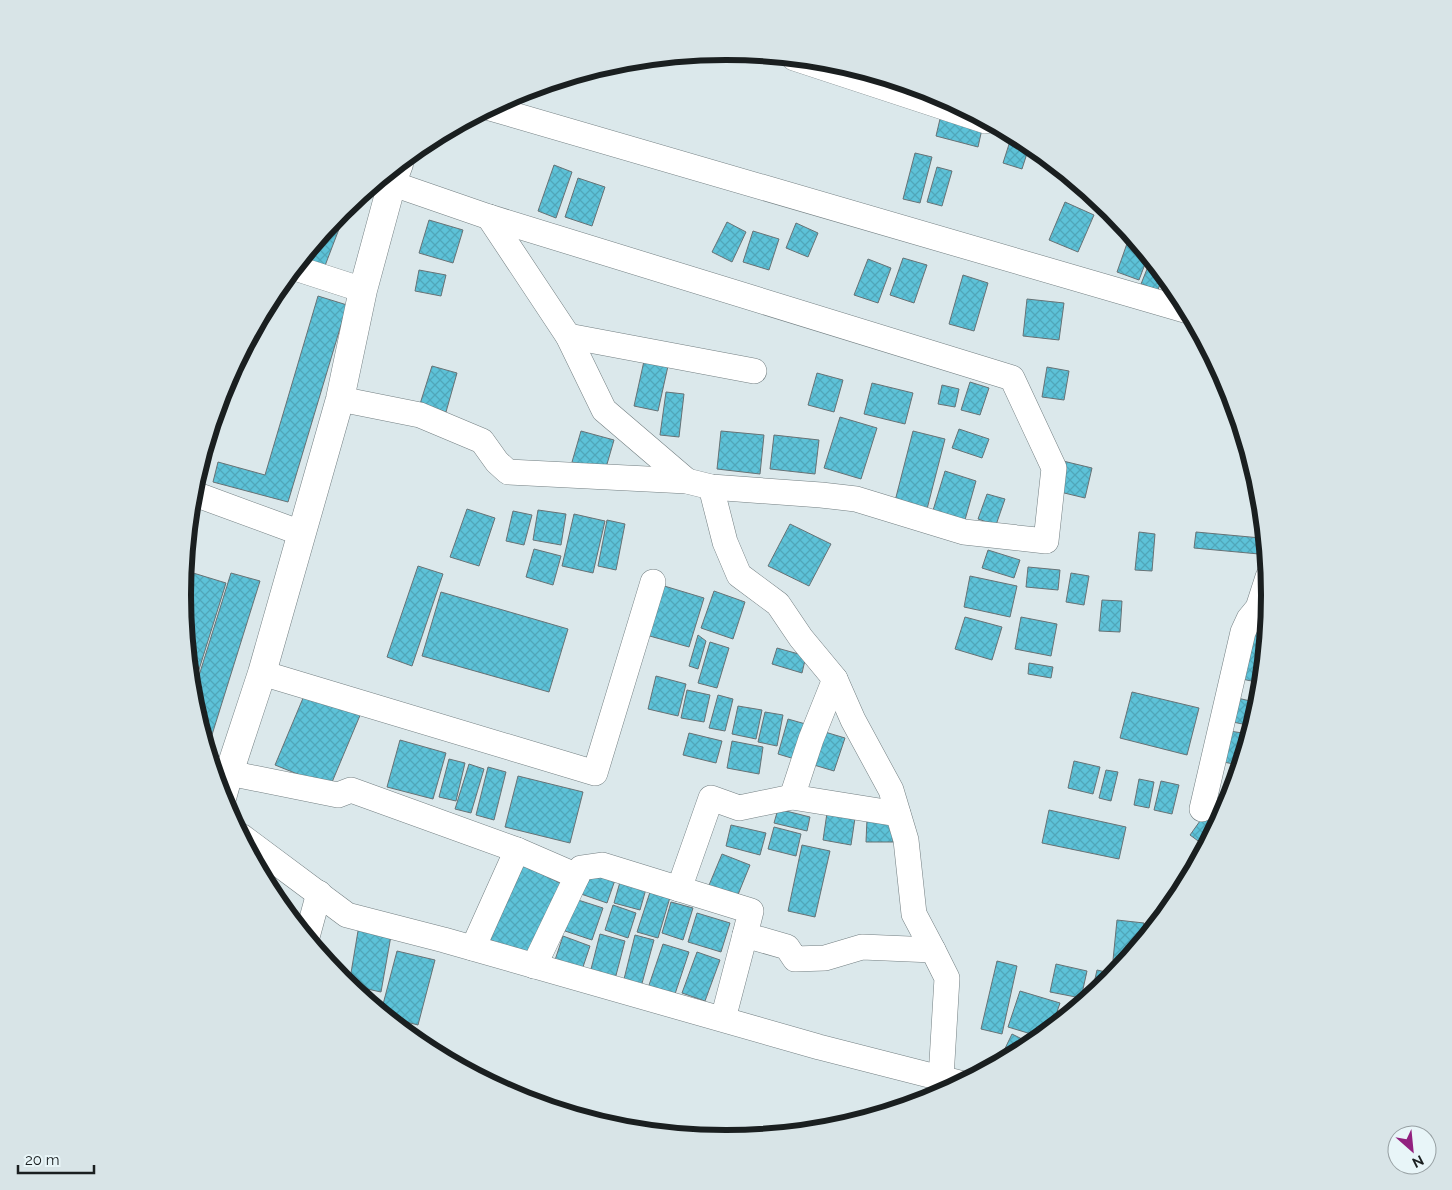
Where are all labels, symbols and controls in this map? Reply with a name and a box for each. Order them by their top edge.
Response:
north arrow [1387,1125,1437,1175]
scale bar [18,1142,94,1174]
text: 20 m [25,1151,60,1169]
text: N [1410,1152,1426,1171]

